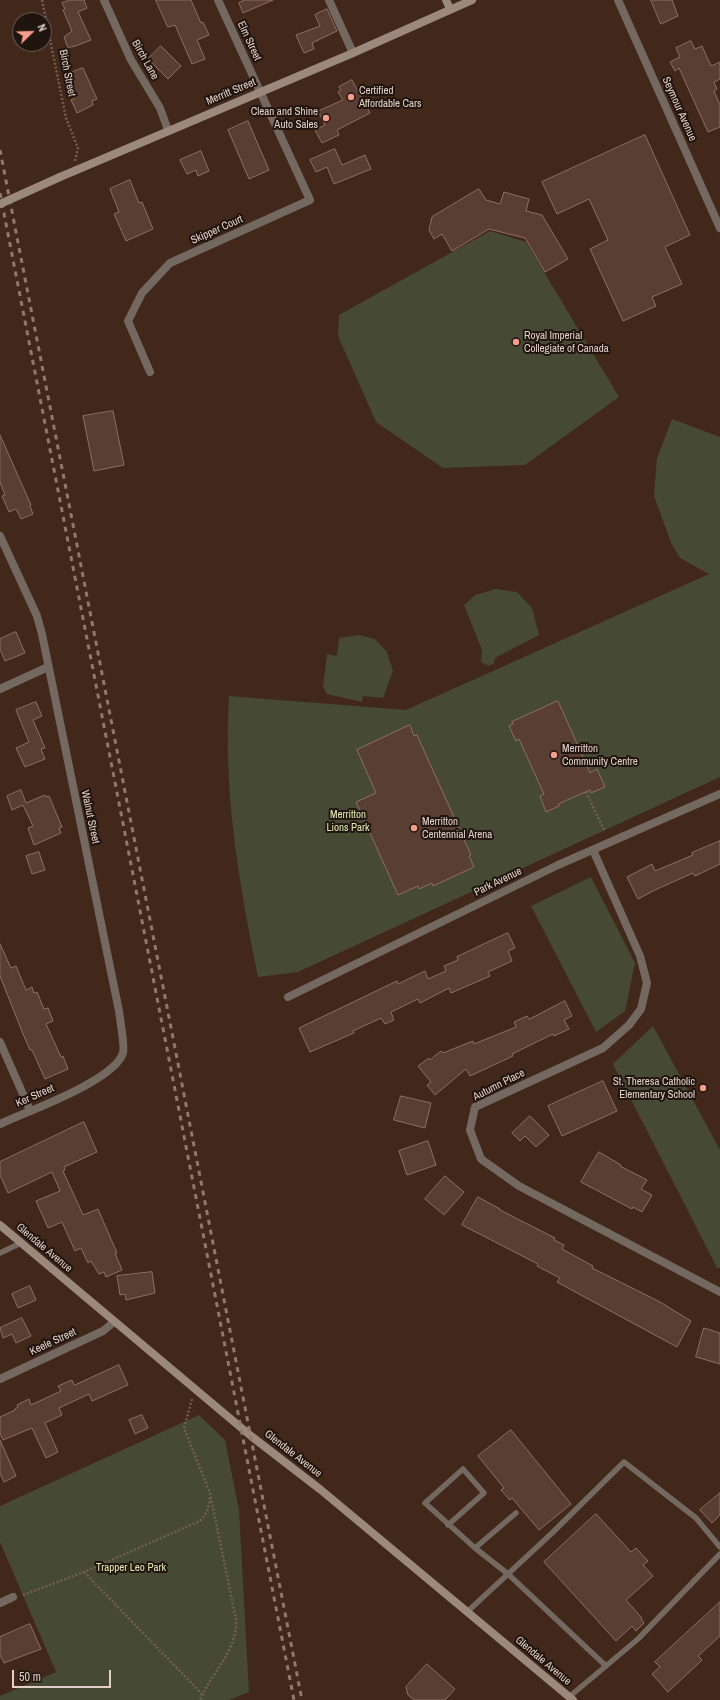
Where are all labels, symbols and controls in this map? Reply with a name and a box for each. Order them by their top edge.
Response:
north arrow [12,12,52,52]
street label: Elm Street [234,19,264,63]
text: N [34,22,50,33]
street label: Birch Lane [129,38,161,82]
street label: Birch Street [56,48,78,98]
street label: Seymour Avenue [659,75,699,143]
street label: Merritt Street [204,76,258,108]
place label: Certified Affordable Cars [359,84,422,110]
marker: Certified Affordable Cars [346,92,356,102]
place label: Clean and Shine Auto Sales [251,105,318,131]
marker: Clean and Shine Auto Sales [321,113,331,123]
street label: Skipper Court [189,213,245,247]
place label: Royal Imperial Collegiate of Canada [524,329,609,355]
marker: Royal Imperial Collegiate of Canada [511,337,521,347]
place label: Merritton Community Centre [562,742,638,768]
marker: Merritton Community Centre [549,750,559,760]
street label: Walnut Street [78,789,102,845]
park label: Merritton Lions Park [326,808,370,834]
place label: Merritton Centennial Arena [422,815,492,841]
marker: Merritton Centennial Arena [409,823,419,833]
street label: Park Avenue [472,865,524,899]
street label: Autumn Place [471,1066,527,1104]
place label: St. Theresa Catholic Elementary School [613,1075,695,1101]
street label: Ker Street [14,1082,56,1110]
marker: St. Theresa Catholic Elementary School [698,1083,708,1093]
street label: Glendale Avenue [13,1221,75,1275]
street label: Keele Street [28,1326,78,1358]
street label: Glendale Avenue [262,1428,324,1480]
park label: Trapper Leo Park [96,1561,166,1575]
street label: Glendale Avenue [512,1634,574,1688]
scale bar [14,1662,113,1688]
text: 50 m [19,1669,41,1685]

